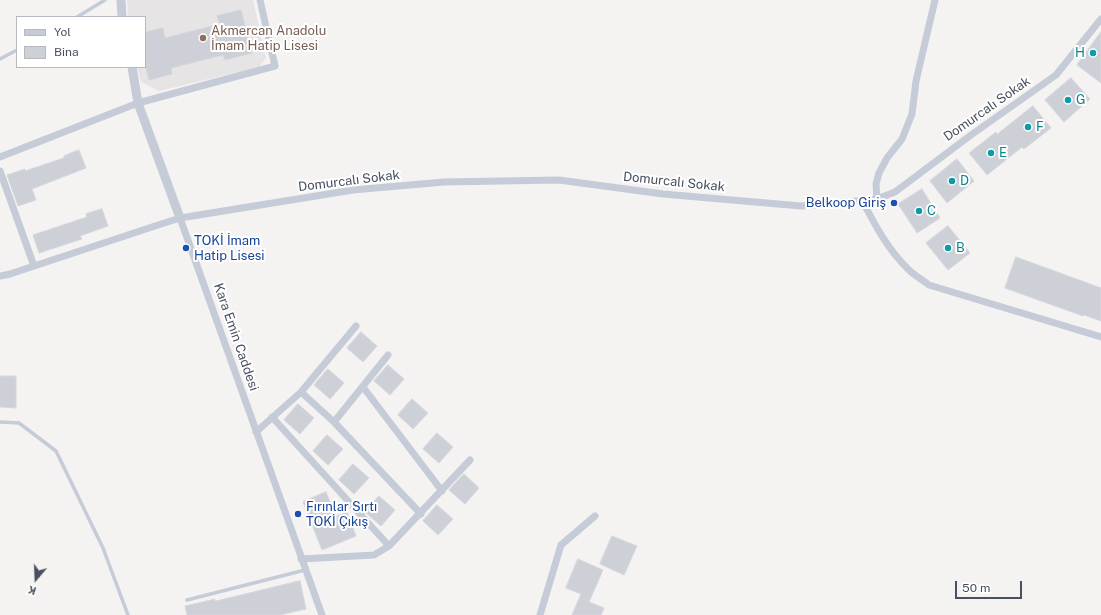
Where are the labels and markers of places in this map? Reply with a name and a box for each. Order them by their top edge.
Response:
place label: Akmercan Anadolu İmam Hatip Lisesi [211,23,326,54]
marker: Akmercan Anadolu İmam Hatip Lisesi [198,33,208,43]
place label: H [1075,45,1085,61]
marker: H [1088,48,1098,58]
place label: G [1076,92,1086,108]
marker: G [1063,95,1073,105]
place label: F [1036,119,1044,135]
marker: F [1023,122,1033,132]
place label: E [999,145,1007,161]
marker: E [986,148,996,158]
place label: D [960,173,969,189]
marker: D [947,176,957,186]
place label: Belkoop Giriş [806,195,886,211]
marker: Belkoop Giriş [889,198,899,208]
place label: C [927,203,936,219]
marker: C [914,206,924,216]
place label: TOKİ İmam Hatip Lisesi [194,233,265,264]
place label: B [956,240,965,256]
marker: TOKİ İmam Hatip Lisesi [181,243,191,253]
marker: B [943,243,953,253]
place label: Fırınlar Sırtı TOKİ Çıkış [306,499,377,530]
marker: Fırınlar Sırtı TOKİ Çıkış [293,509,303,519]

